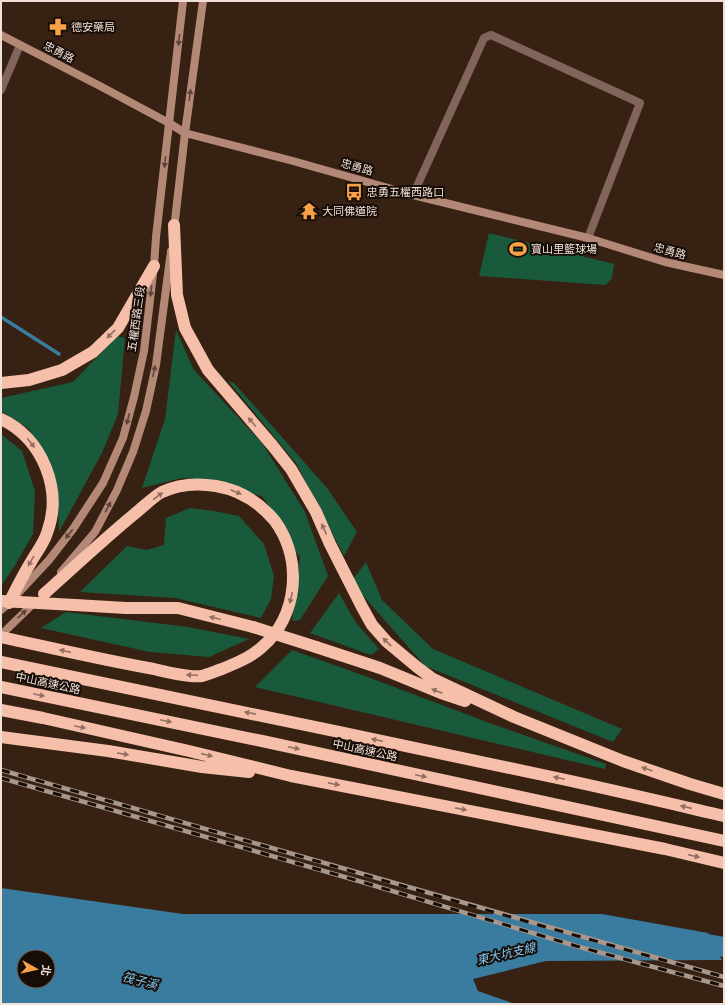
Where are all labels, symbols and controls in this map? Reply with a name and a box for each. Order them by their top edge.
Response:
pharmacy icon: 德安藥局 [48,17,68,37]
place label: 德安藥局 [71,21,115,34]
one-way arrow [175,34,182,46]
street label: 忠勇路 [41,39,76,66]
one-way arrow [187,88,193,101]
one-way arrow [162,156,168,168]
street label: 忠勇路 [339,157,375,178]
bus stop icon: 忠勇五權西路口 [344,182,364,202]
place label: 忠勇五權西路口 [367,186,444,199]
temple icon: 大同佛道院 [299,201,319,221]
place label: 大同佛道院 [322,205,377,218]
sports icon: 寶山里籃球場 [508,239,528,259]
street label: 忠勇路 [652,241,687,262]
place label: 寶山里籃球場 [531,243,597,256]
street label: 五權西路三段 [125,285,148,353]
one-way arrow [148,285,154,297]
one-way arrow [106,329,116,339]
one-way arrow [152,365,158,377]
one-way arrow [125,413,131,425]
one-way arrow [247,416,256,427]
one-way arrow [27,438,36,449]
one-way arrow [231,489,242,495]
one-way arrow [152,491,163,500]
one-way arrow [105,501,111,513]
one-way arrow [320,523,326,535]
one-way arrow [65,529,73,540]
one-way arrow [28,555,35,567]
one-way arrow [287,592,293,605]
one-way arrow [17,610,27,619]
one-way arrow [209,614,221,620]
one-way arrow [382,637,392,647]
one-way arrow [59,647,71,653]
street label: 中山高速公路 [14,670,82,697]
one-way arrow [186,672,198,679]
one-way arrow [431,688,443,694]
one-way arrow [33,692,45,698]
one-way arrow [244,710,256,716]
one-way arrow [160,719,173,725]
one-way arrow [74,724,86,730]
one-way arrow [371,736,383,742]
street label: 中山高速公路 [331,737,399,764]
one-way arrow [287,746,300,752]
one-way arrow [117,751,129,757]
one-way arrow [201,752,213,758]
one-way arrow [640,766,652,772]
one-way arrow [415,773,427,779]
one-way arrow [553,775,565,781]
one-way arrow [328,782,340,788]
one-way arrow [680,804,692,810]
one-way arrow [455,807,468,813]
one-way arrow [688,854,701,860]
water label: 東大坑支線 [475,940,539,969]
north arrow [16,949,56,989]
text: 北 [38,964,53,977]
water label: 筏子溪 [121,970,161,994]

